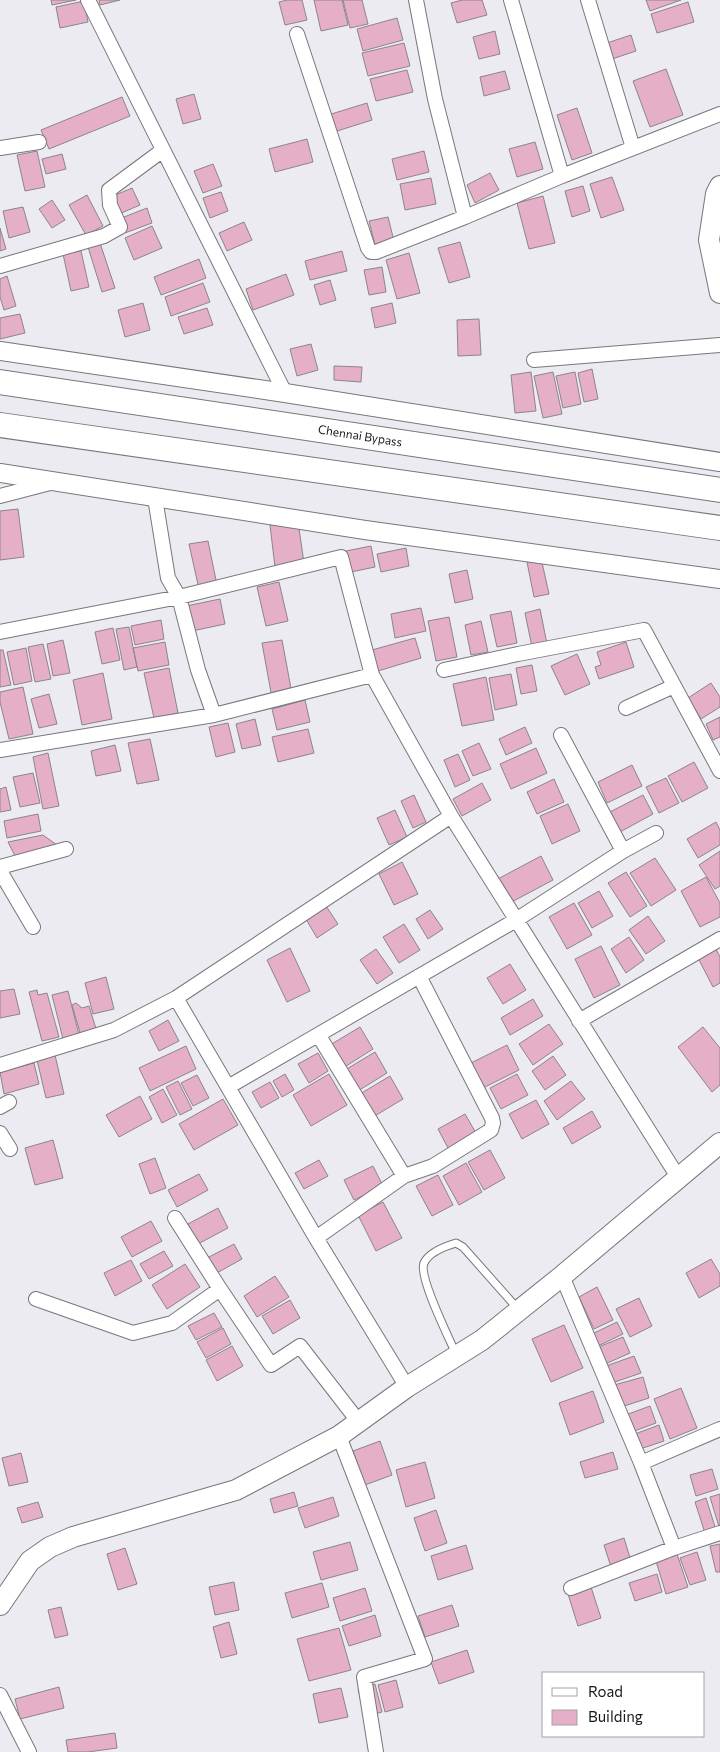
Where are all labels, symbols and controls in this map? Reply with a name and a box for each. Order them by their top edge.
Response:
street label: Chennai Bypass [317,421,403,449]
legend [542,1672,705,1737]
text: Road [588,1682,623,1700]
text: Building [588,1707,643,1725]

